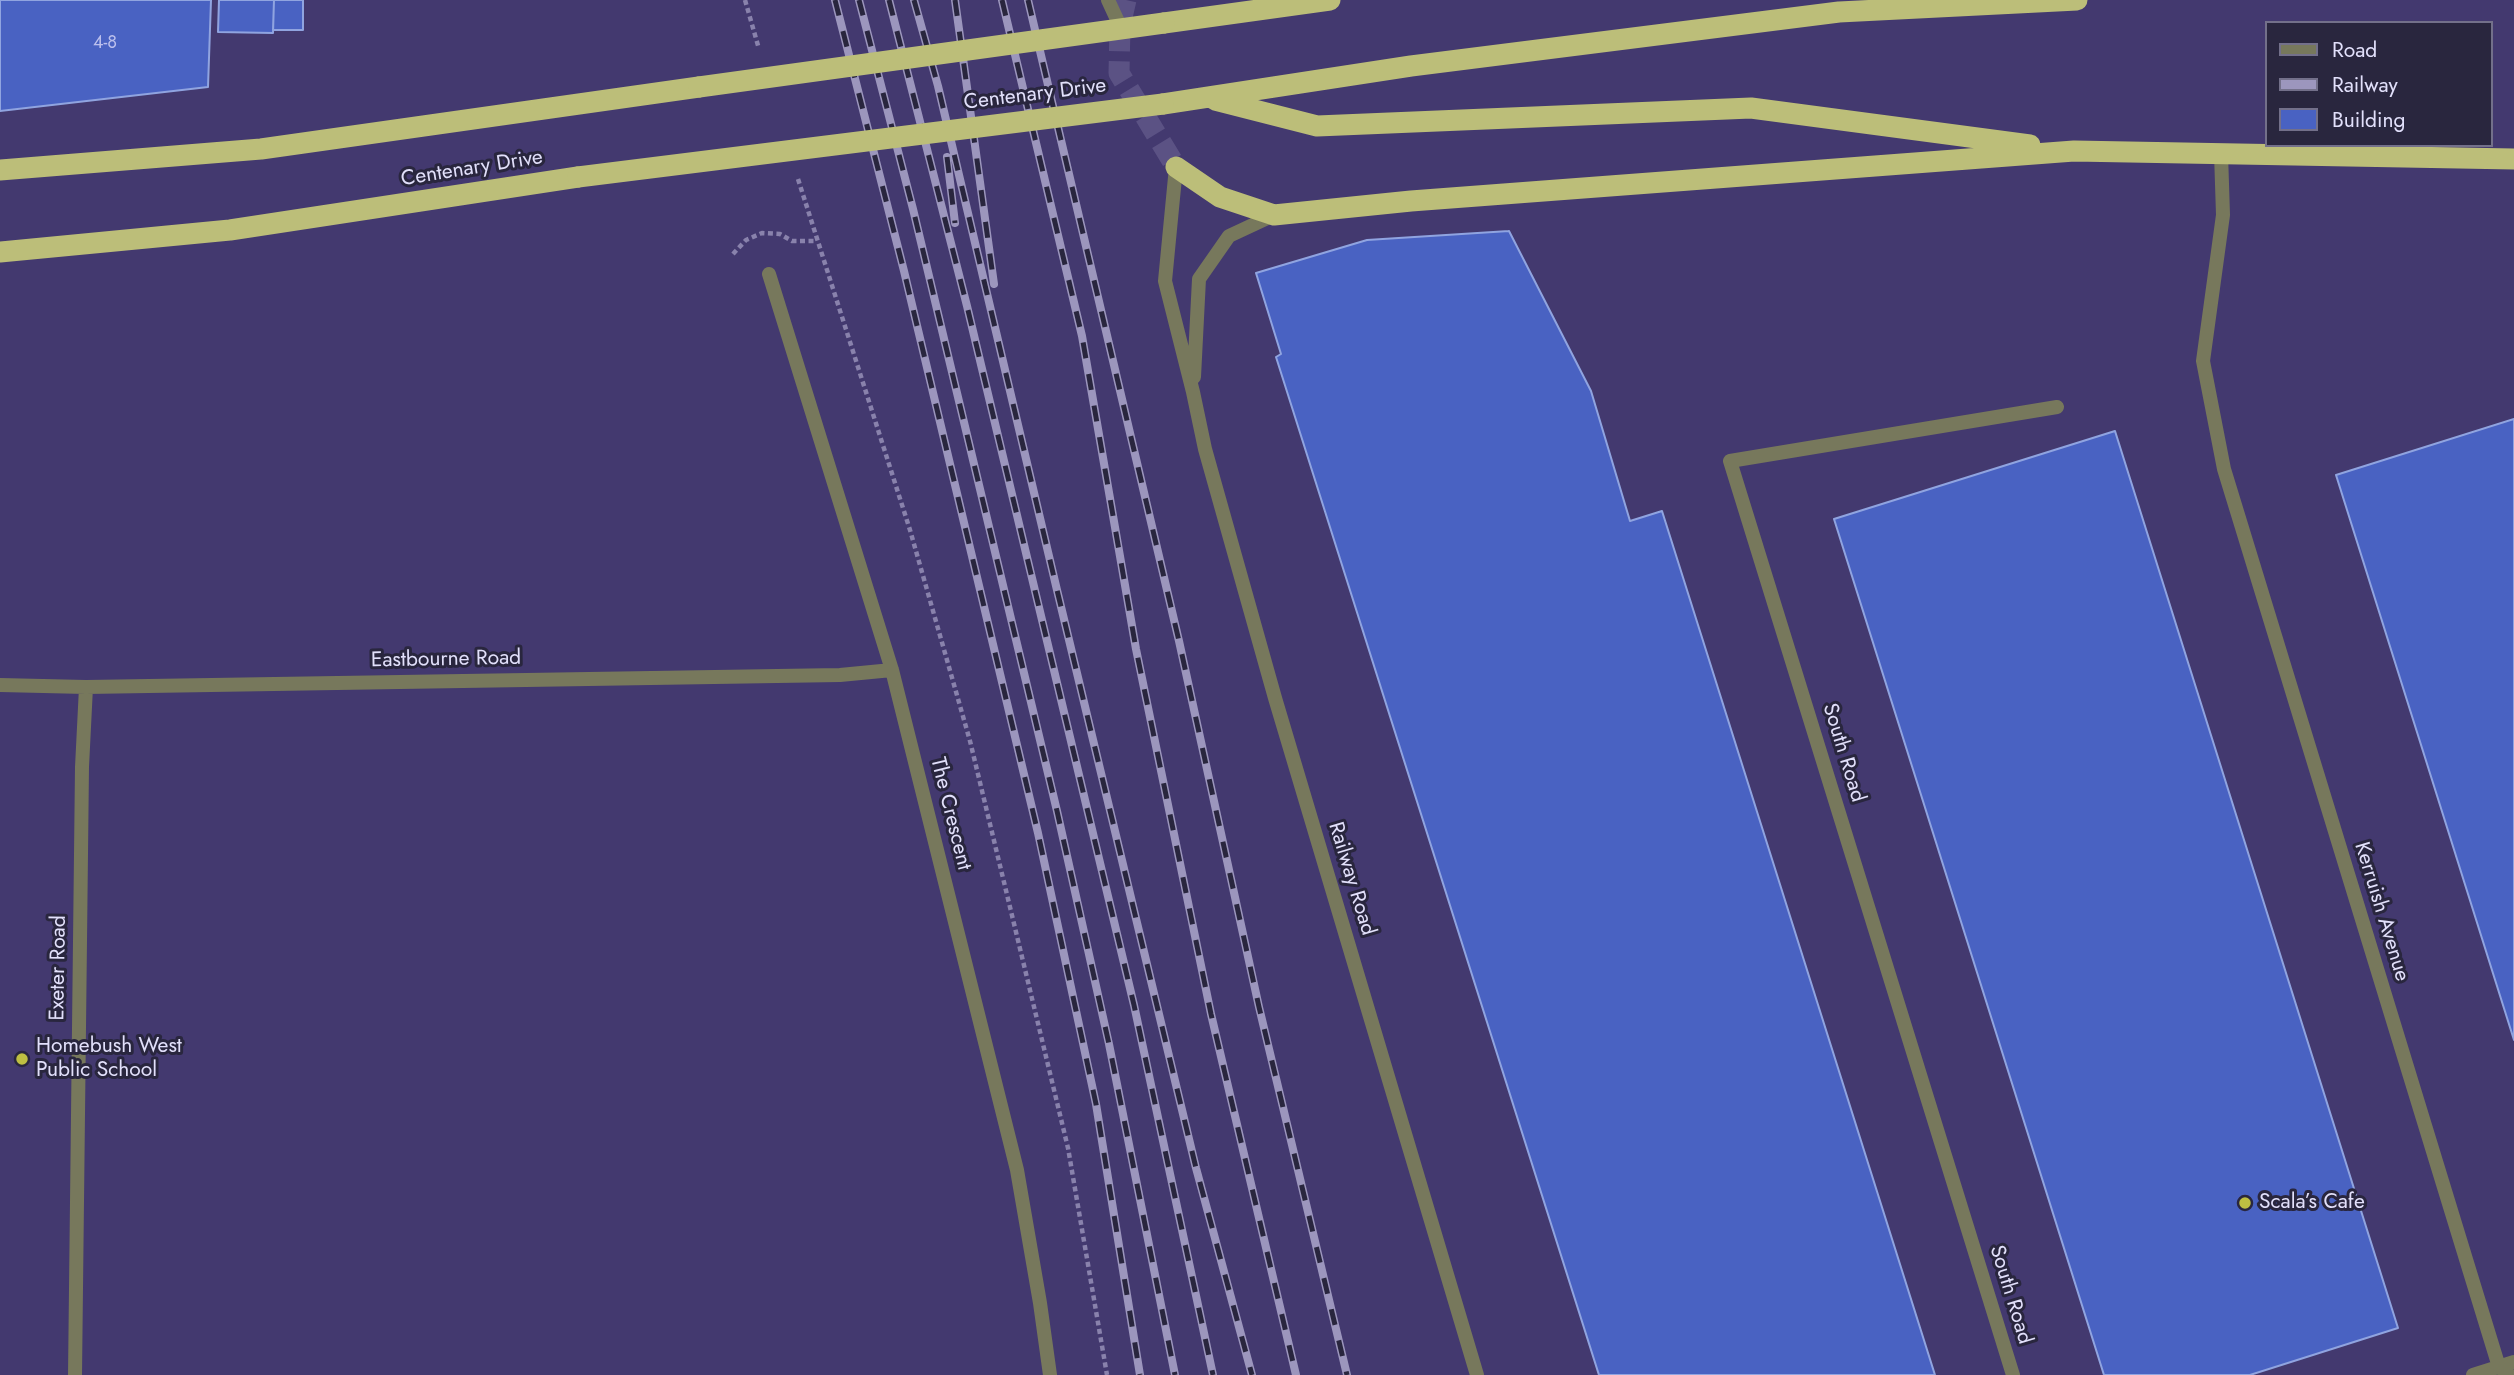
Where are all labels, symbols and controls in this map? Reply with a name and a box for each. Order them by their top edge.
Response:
legend [2266,21,2493,147]
house number: 4-8 [93,33,117,55]
text: Road [2332,35,2377,65]
text: Railway [2332,70,2398,100]
street label: Centenary Drive [962,74,1108,116]
text: Building [2332,105,2405,135]
street label: Centenary Drive [399,145,545,193]
street label: Eastbourne Road [371,646,521,674]
street label: South Road [1816,701,1870,805]
street label: The Crescent [924,755,976,873]
street label: Railway Road [1322,819,1380,939]
street label: Kerruish Avenue [2348,839,2414,985]
street label: Exeter Road [45,915,73,1021]
place label: Homebush West Public School [36,1034,182,1084]
marker: Homebush West Public School [14,1051,30,1067]
place label: Scala’s Cafe [2259,1190,2365,1216]
marker: Scala’s Cafe [2237,1195,2253,1211]
street label: South Road [1983,1243,2037,1347]

